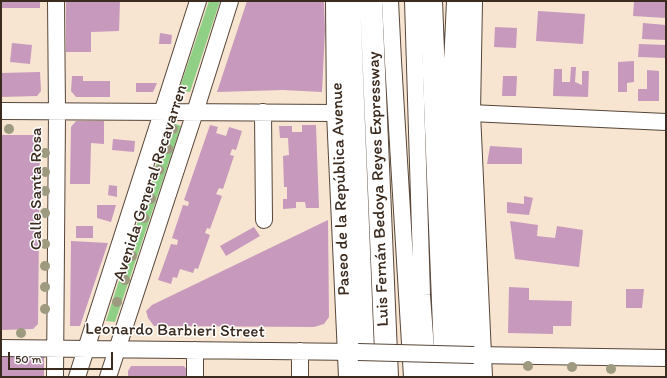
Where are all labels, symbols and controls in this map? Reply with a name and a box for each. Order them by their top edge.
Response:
street label: Luis Fernán Bedoya Reyes Expressway [364,51,394,327]
street label: Avenida General Recavarren [110,82,192,284]
street label: Paseo de la República Avenue [327,82,355,296]
street label: Calle Santa Rosa [27,128,47,250]
street label: Leonardo Barbieri Street [85,319,265,343]
scale bar [10,344,115,370]
text: 50 m [15,352,41,366]

